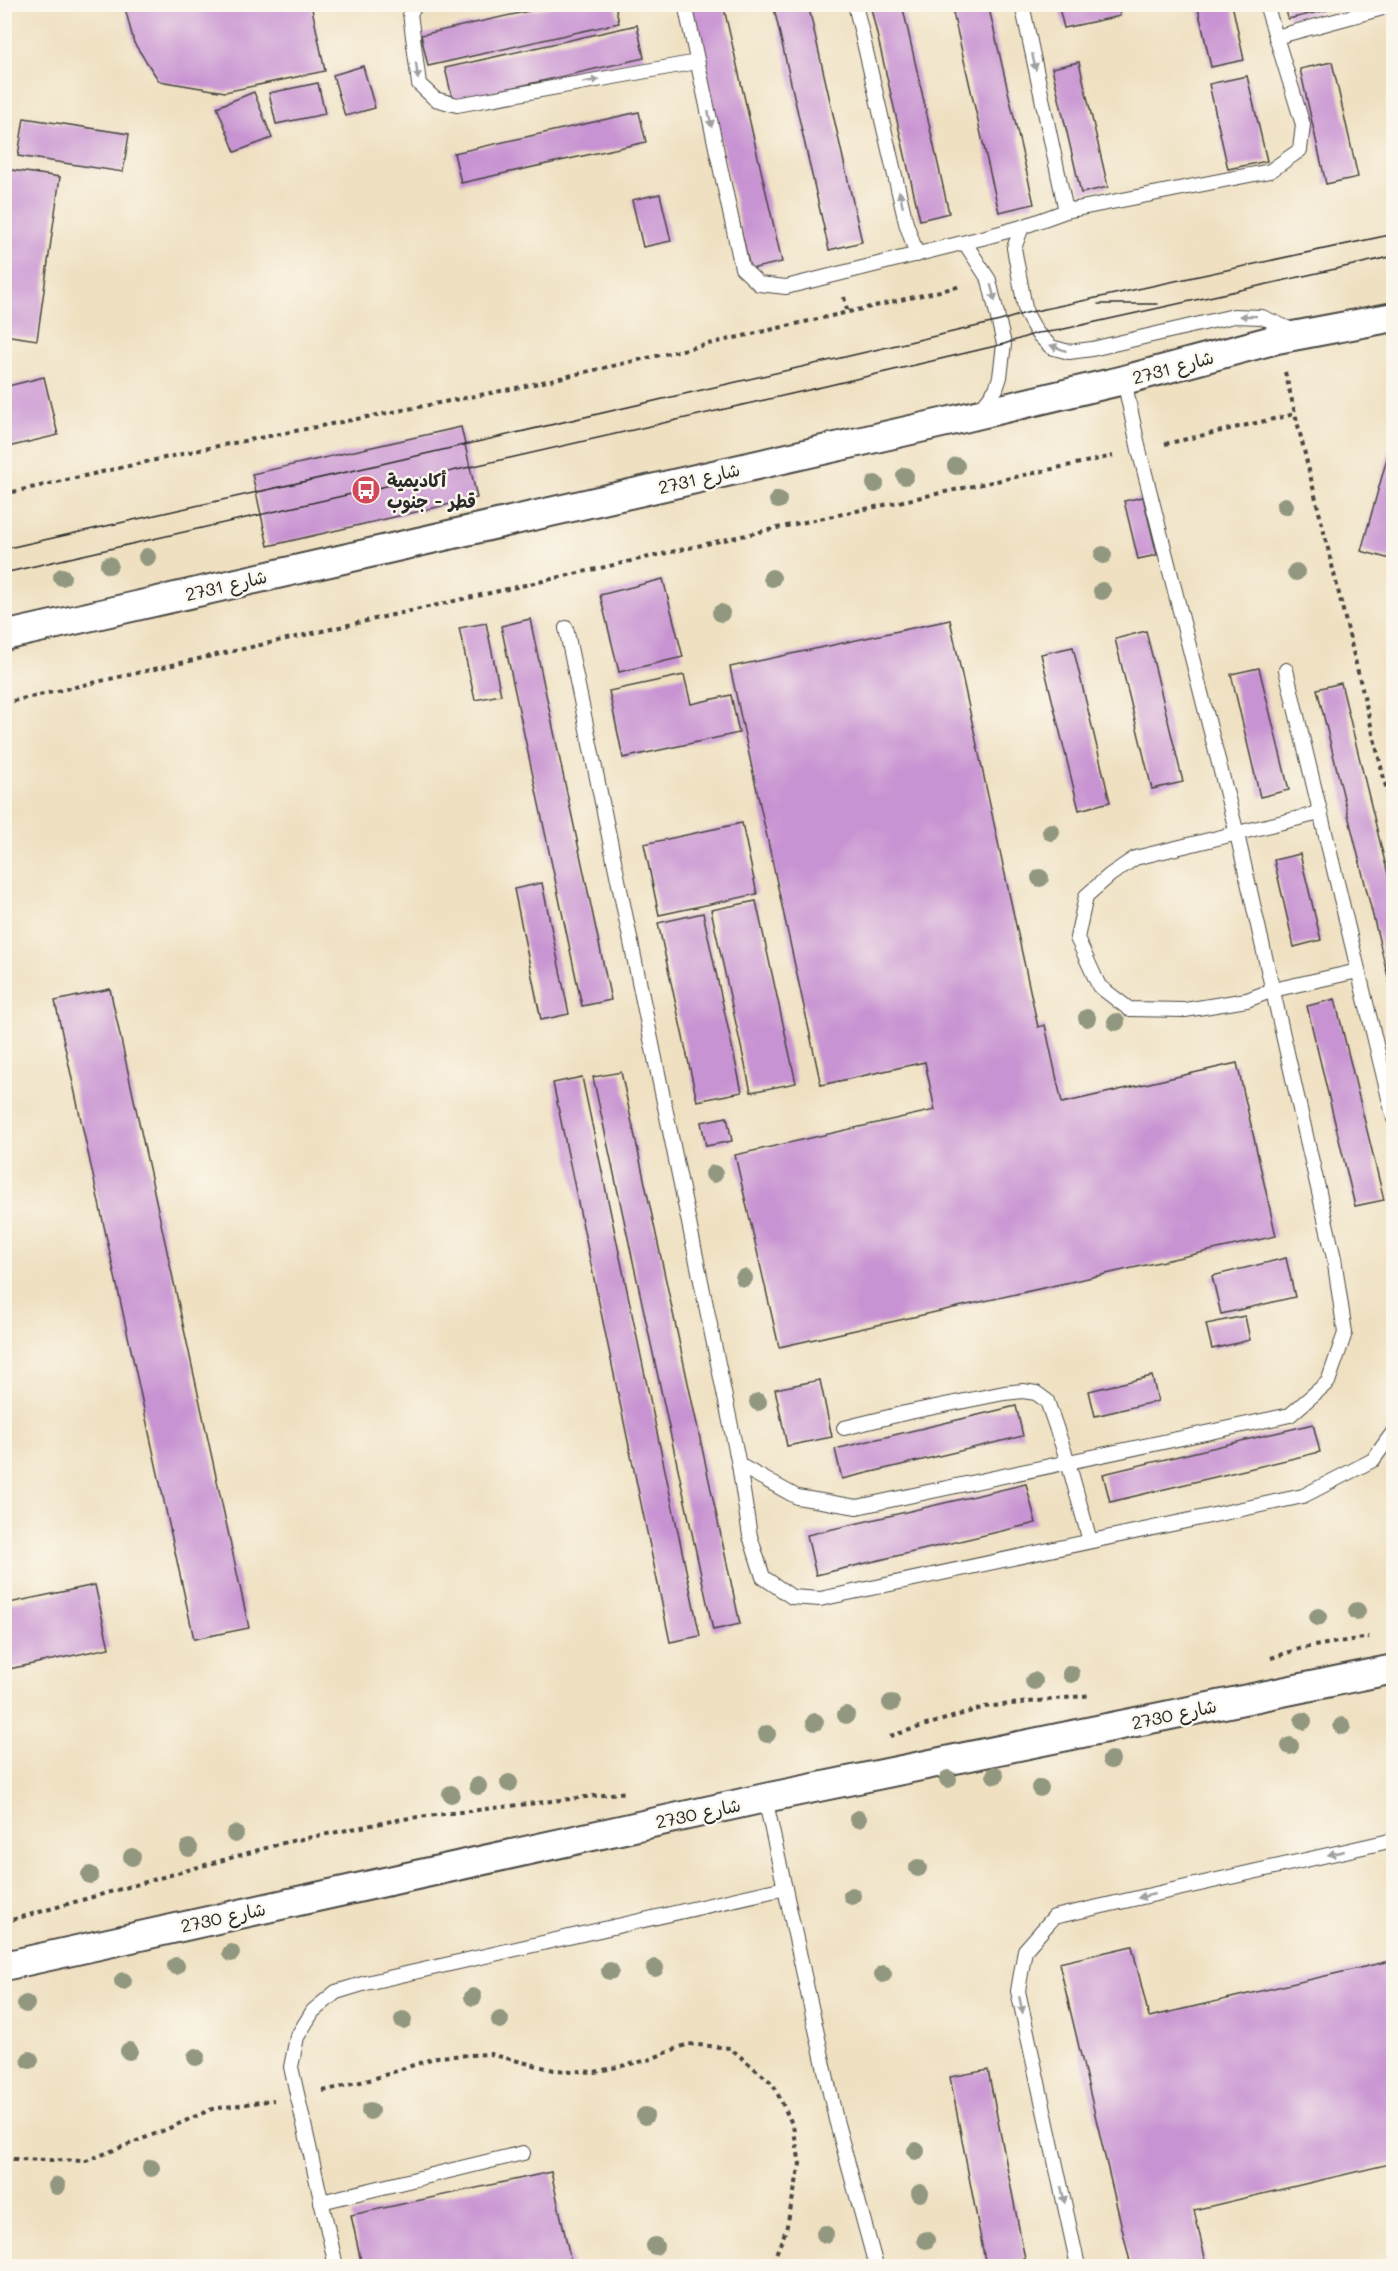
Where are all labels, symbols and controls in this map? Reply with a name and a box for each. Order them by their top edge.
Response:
one-way arrow [1030,52,1039,71]
one-way arrow [413,61,422,80]
one-way arrow [582,76,601,85]
one-way arrow [705,110,715,128]
one-way arrow [895,189,905,208]
one-way arrow [989,285,998,303]
one-way arrow [1239,312,1258,321]
one-way arrow [1049,342,1067,352]
street label: شارع 2731 [1130,345,1217,390]
street label: شارع 2731 [656,457,743,500]
place label: أكاديمية قطر - جنوب [387,468,476,514]
bus stop icon: أكاديمية قطر - جنوب [350,474,382,506]
street label: شارع 2731 [183,564,270,607]
street label: شارع 2730 [1129,1693,1219,1736]
street label: شارع 2730 [653,1792,743,1835]
one-way arrow [1327,1849,1346,1858]
one-way arrow [1137,1891,1155,1901]
street label: شارع 2730 [178,1896,268,1939]
one-way arrow [1016,1996,1026,2014]
one-way arrow [1058,2186,1068,2205]

